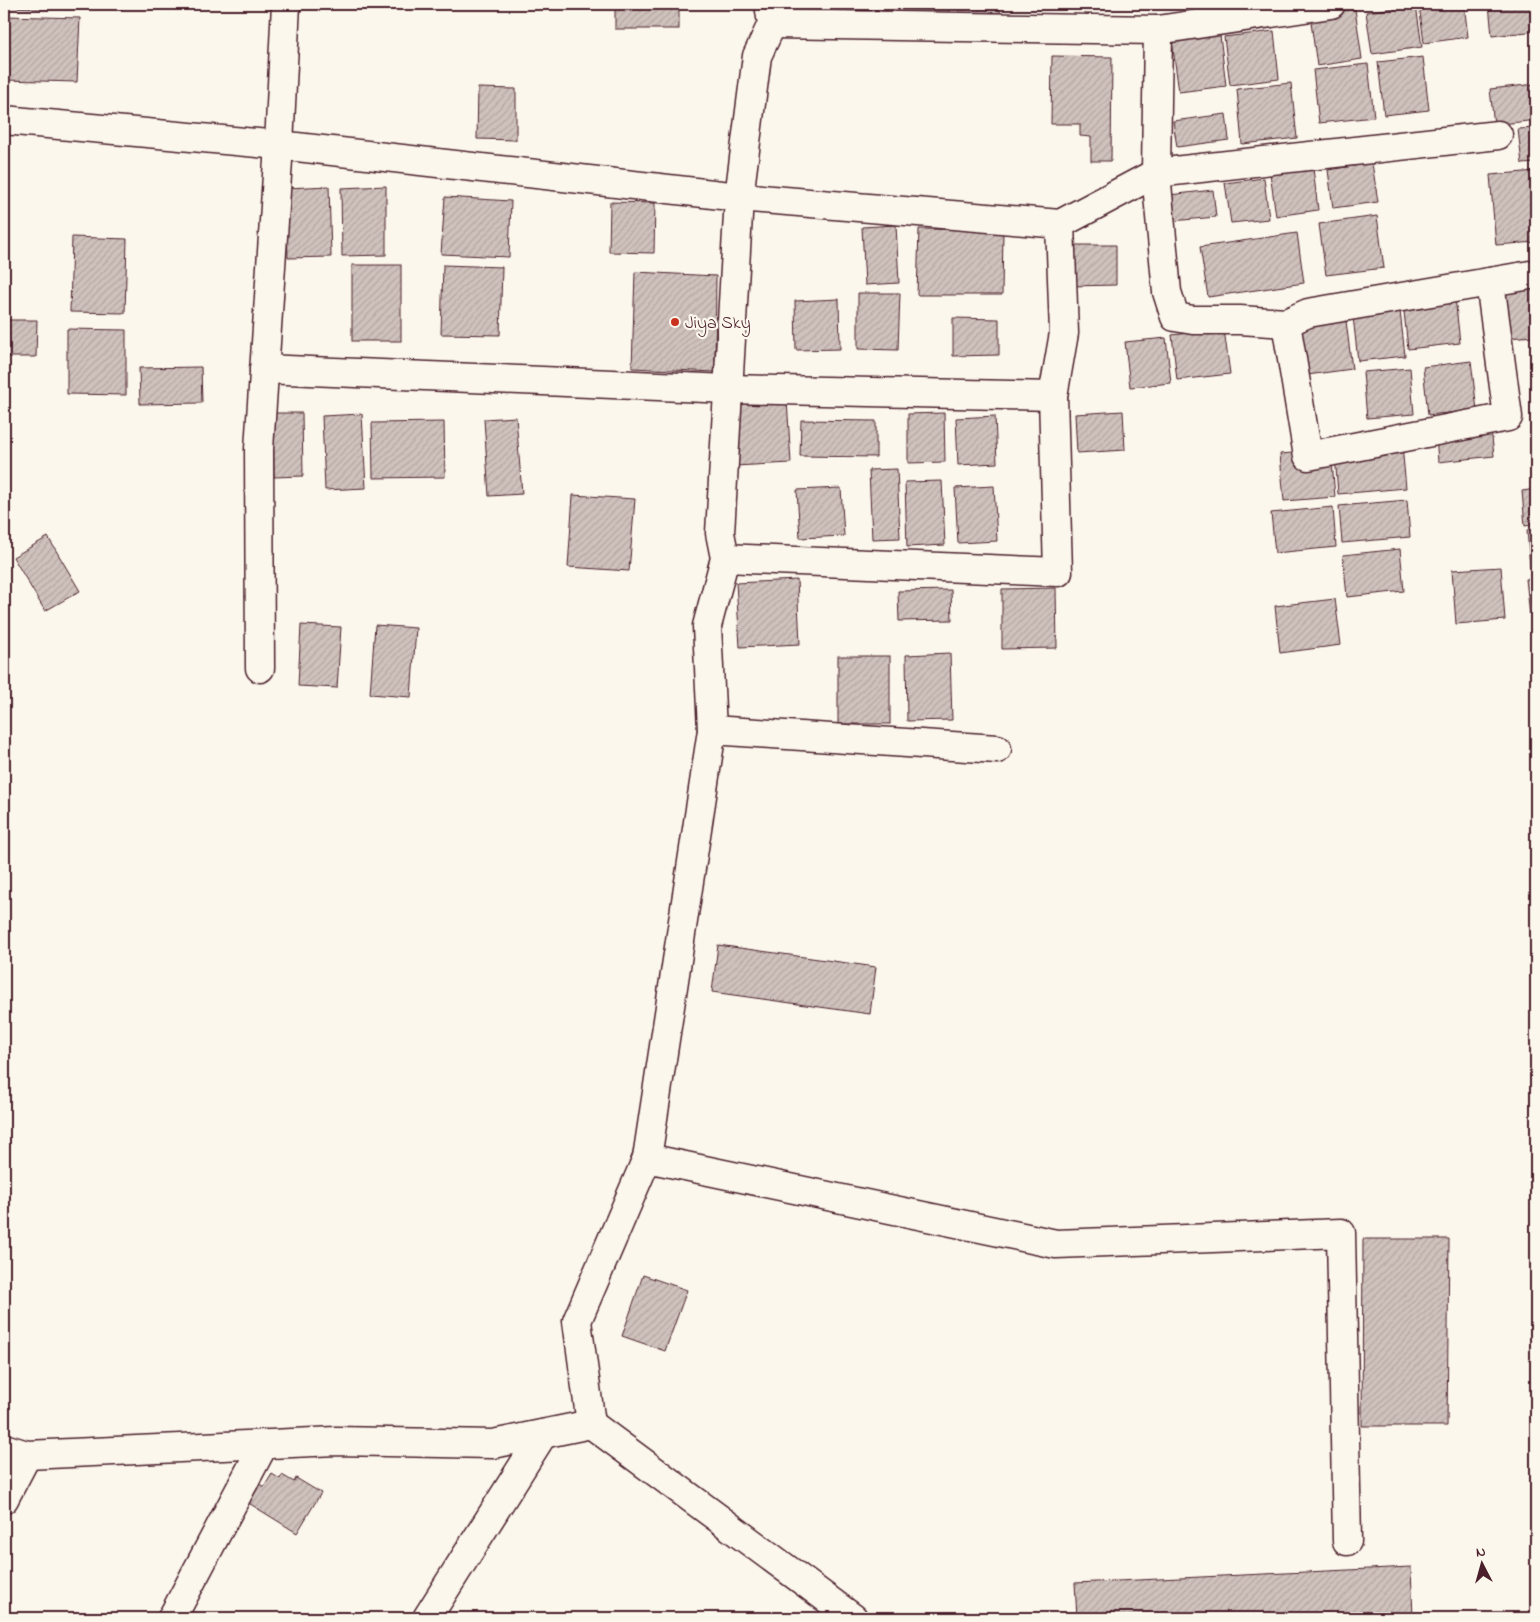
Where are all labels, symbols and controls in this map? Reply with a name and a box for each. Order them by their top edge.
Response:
place label: Jiya Sky [685,311,751,337]
marker: Jiya Sky [669,316,681,328]
north arrow [1458,1540,1508,1590]
text: N [1475,1542,1487,1563]

